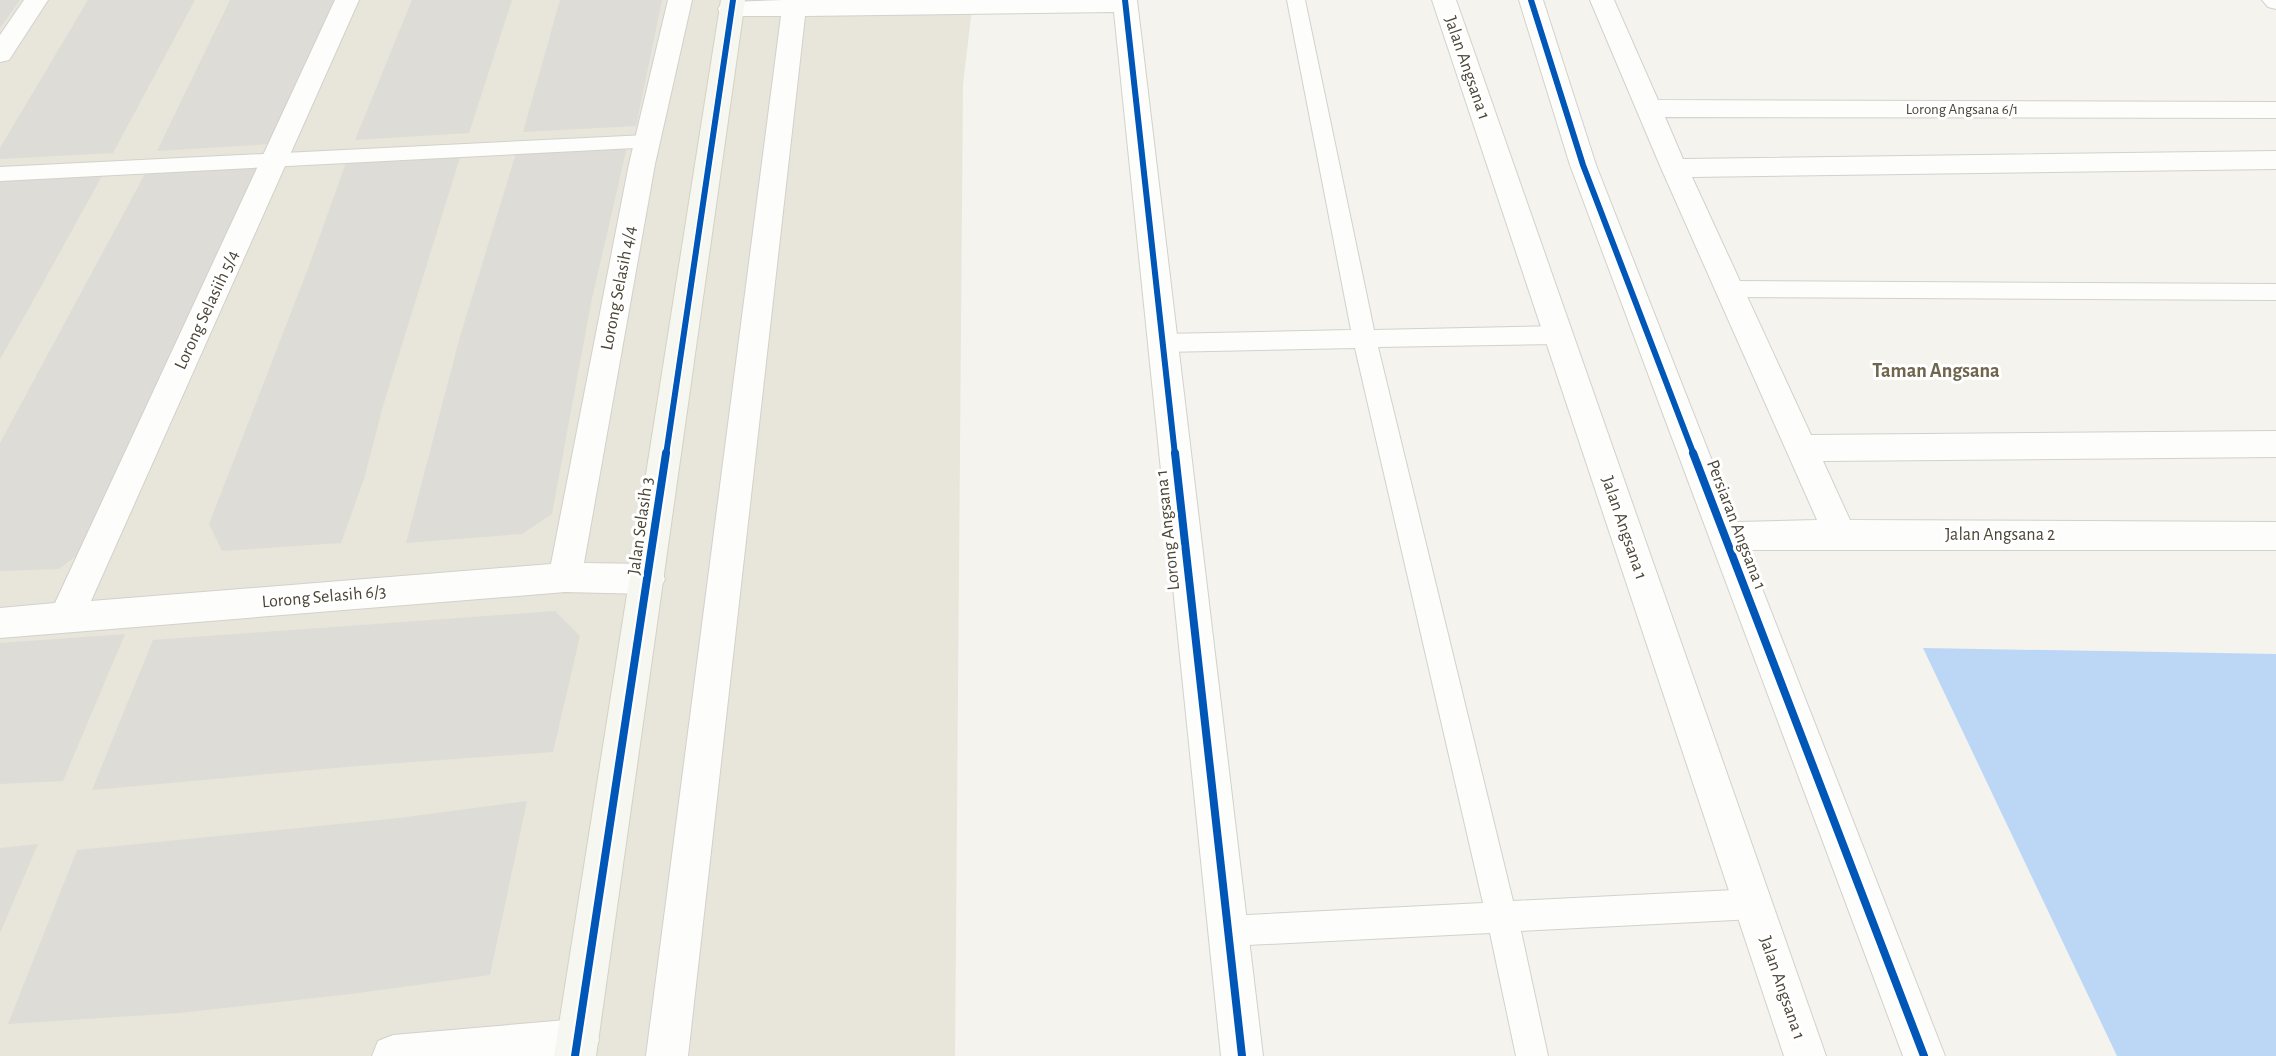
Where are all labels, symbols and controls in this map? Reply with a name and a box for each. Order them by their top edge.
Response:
street label: Jalan Angsana 1 [1441,14,1493,122]
street label: Lorong Angsana 6/1 [1906,102,2018,117]
street label: Lorong Selasih 4/4 [598,224,640,352]
street label: Lorong Selasiih 5/4 [171,247,243,373]
district label: Taman Angsana [1872,361,2000,381]
street label: Persiaran Angsana 1 [1703,457,1769,593]
street label: Lorong Angsana 1 [1153,469,1183,591]
street label: Jalan Angsana 1 [1598,474,1650,582]
street label: Jalan Selasih 3 [625,476,657,576]
street label: Jalan Angsana 2 [1945,526,2055,544]
street label: Lorong Selasih 6/3 [261,583,387,611]
street label: Jalan Angsana 1 [1756,934,1808,1042]

